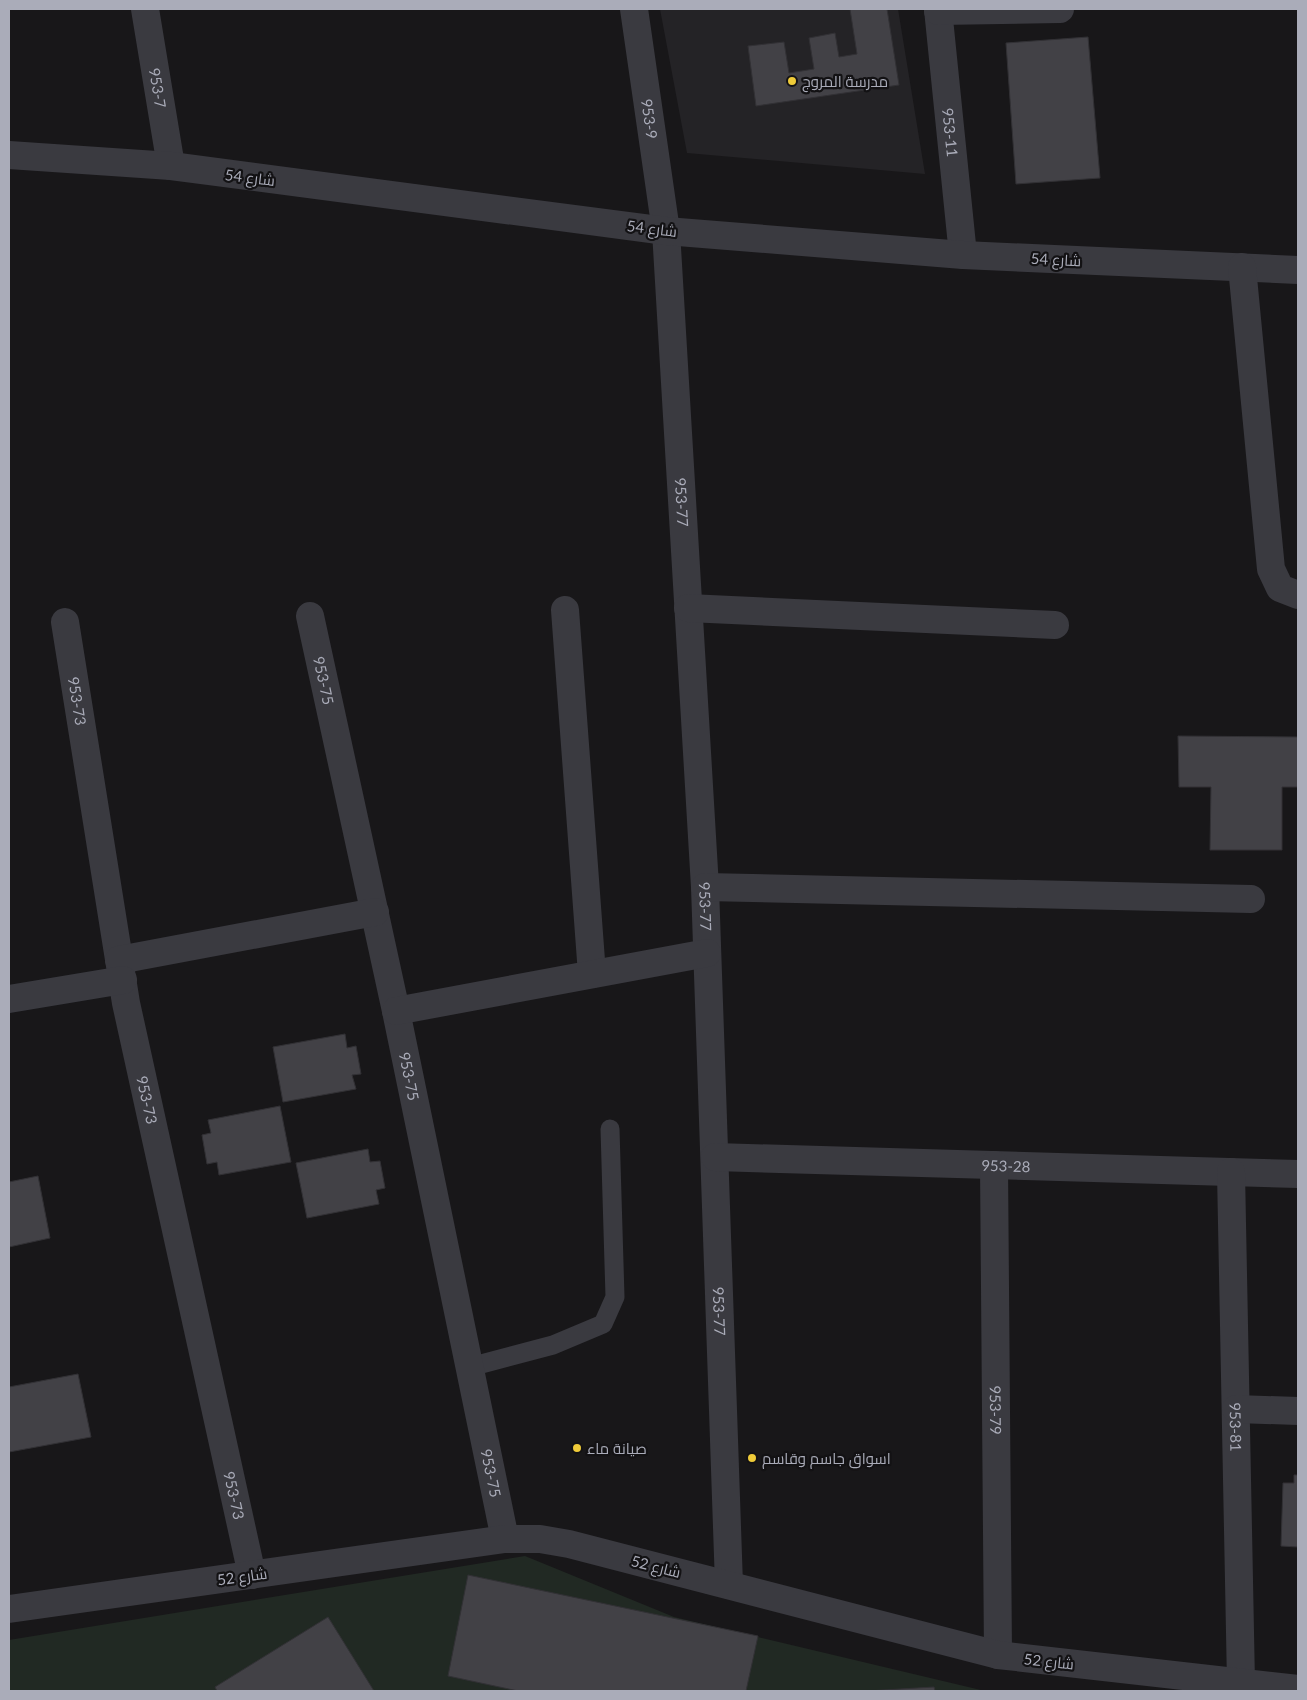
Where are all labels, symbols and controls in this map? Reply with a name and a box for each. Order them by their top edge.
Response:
street label: 953-7 [146,67,170,110]
place label: مدرسة المروج [802,72,888,93]
marker: مدرسة المروج [786,75,798,87]
street label: 953-9 [638,98,662,140]
street label: 953-11 [939,107,962,158]
street label: شارع 54 [224,165,276,192]
street label: شارع 54 [626,216,678,243]
street label: شارع 54 [1030,249,1082,272]
street label: 953-77 [672,477,693,528]
street label: 953-75 [310,655,338,706]
street label: 953-73 [65,675,90,727]
street label: 953-77 [696,881,716,932]
street label: 953-75 [396,1051,423,1102]
street label: 953-73 [133,1074,161,1126]
street label: 953-28 [981,1156,1031,1175]
street label: 953-77 [710,1286,729,1336]
street label: 953-79 [987,1385,1005,1435]
street label: 953-81 [1227,1402,1245,1452]
place label: صيانة ماء [587,1439,647,1457]
marker: صيانة ماء [571,1442,583,1454]
street label: 953-75 [478,1447,505,1499]
place label: اسواق جاسم وقاسم [762,1449,891,1469]
marker: اسواق جاسم وقاسم [746,1452,758,1464]
street label: 953-73 [220,1469,249,1521]
street label: شارع 52 [629,1551,683,1584]
street label: شارع 52 [216,1564,269,1591]
street label: شارع 52 [1023,1649,1075,1676]

